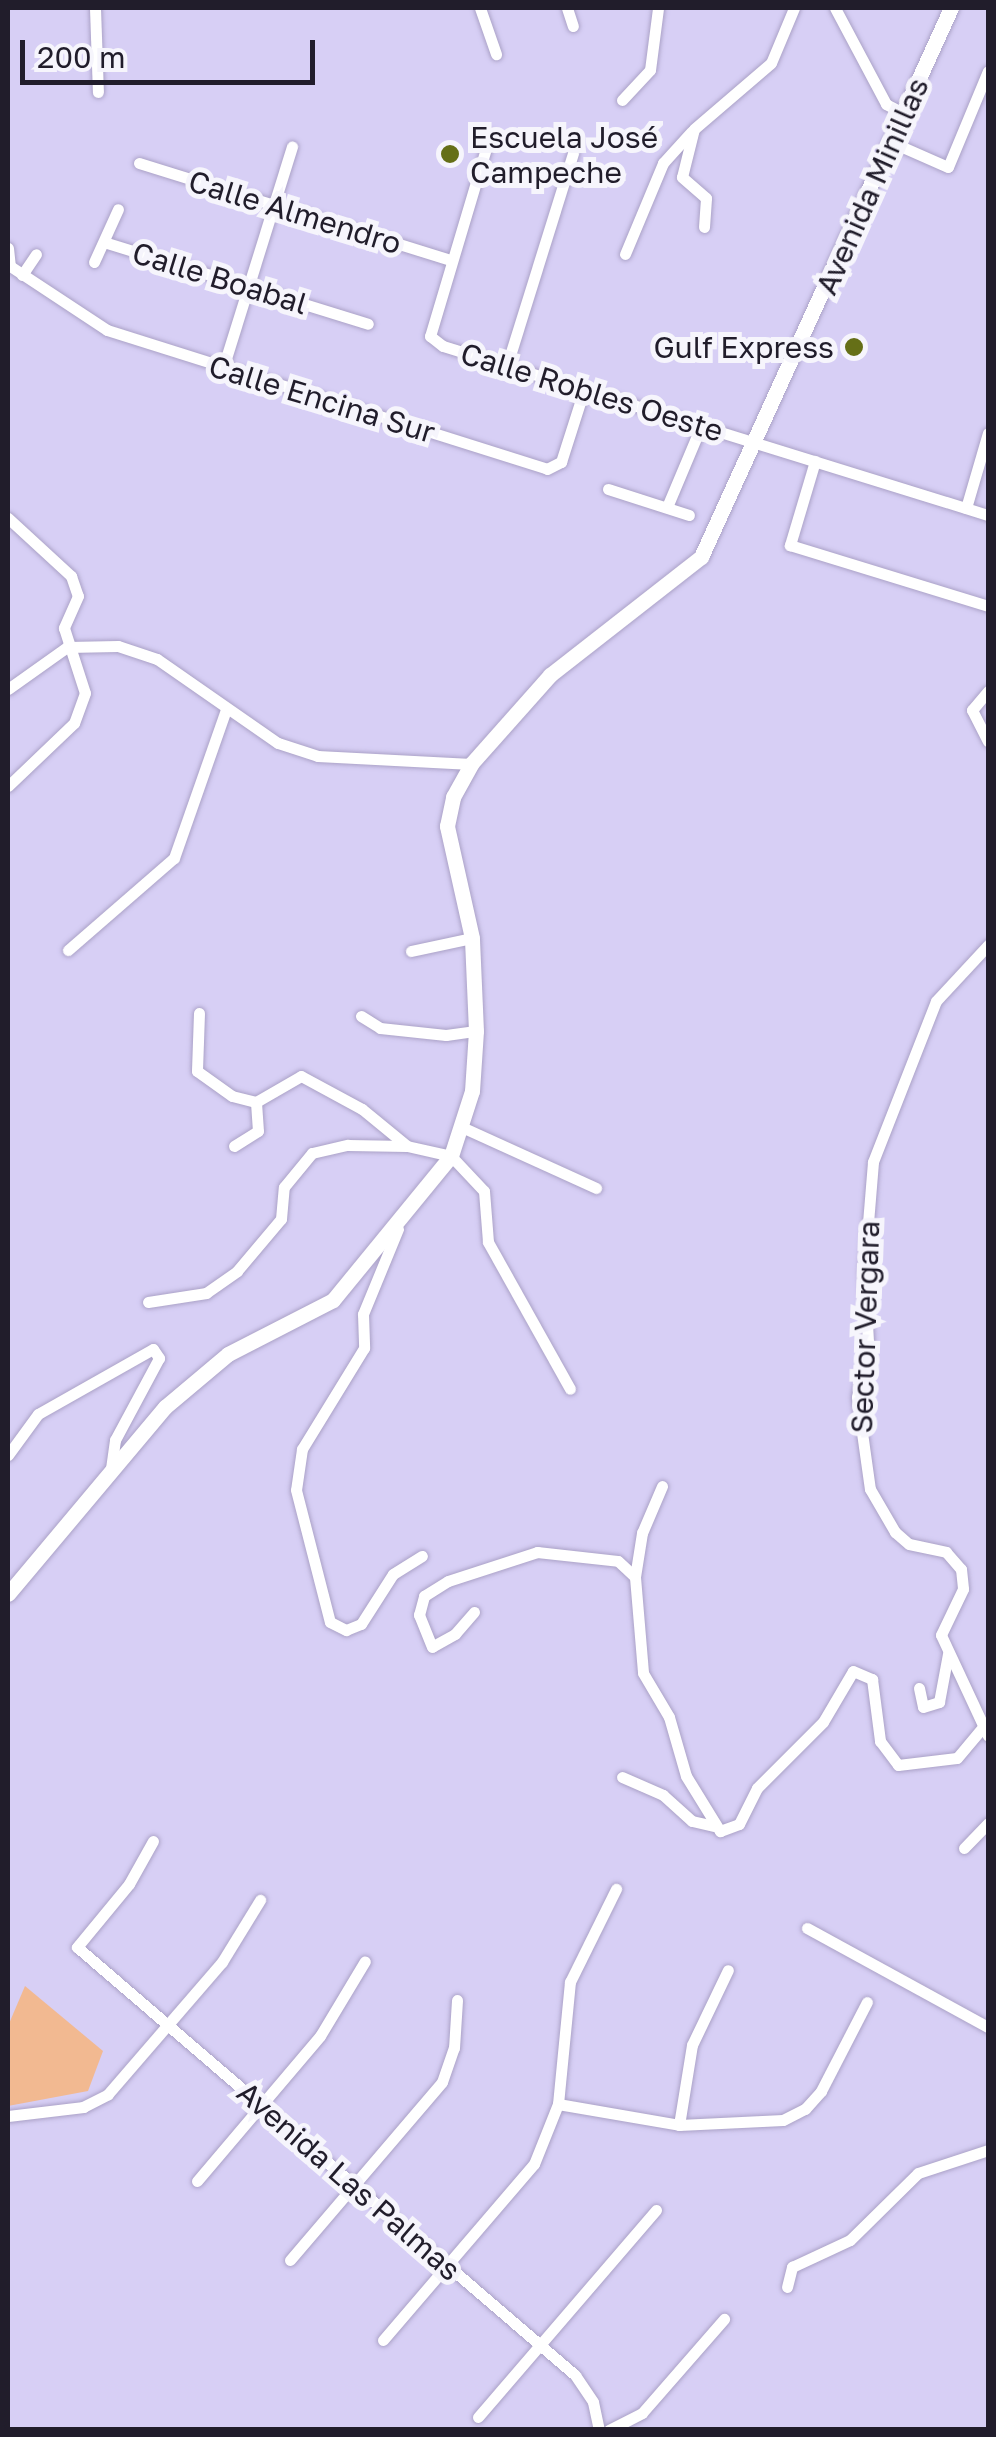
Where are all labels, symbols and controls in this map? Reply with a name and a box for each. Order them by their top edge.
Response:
scale bar [25,20,320,82]
text: 200 m [37,39,126,75]
street label: Avenida Minillas [808,72,936,300]
place label: Escuela José Campeche [470,119,658,190]
marker: Escuela José Campeche [439,143,461,165]
street label: Calle Almendro [184,163,406,261]
street label: Calle Boabal [128,234,312,322]
place label: Gulf Express [653,329,834,365]
street label: Calle Robles Oeste [456,335,728,449]
marker: Gulf Express [843,336,865,358]
street label: Calle Encina Sur [205,348,439,450]
street label: Sector Vergara [843,1220,887,1434]
street label: Avenida Las Palmas [230,2074,468,2288]

